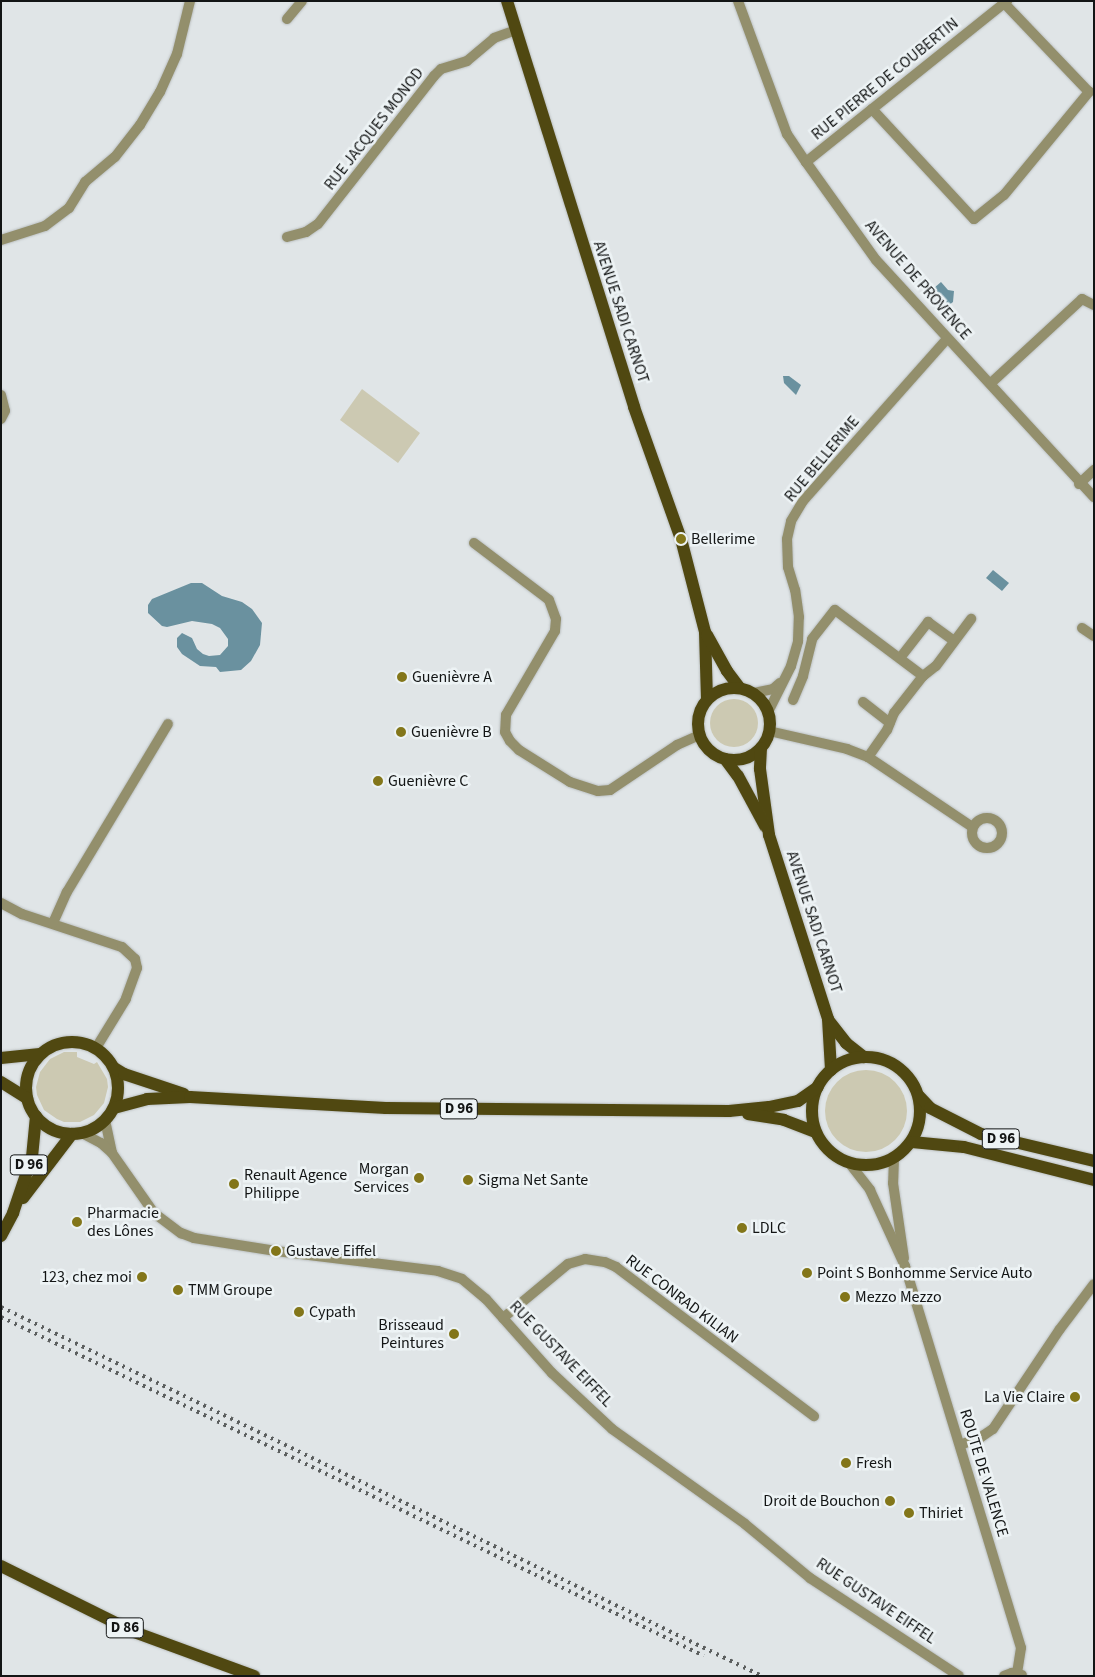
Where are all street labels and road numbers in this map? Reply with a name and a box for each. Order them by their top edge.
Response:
street label: RUE PIERRE DE COUBERTIN [808,14,962,144]
street label: RUE JACQUES MONOD [320,64,428,194]
street label: AVENUE DE PROVENCE [861,216,975,344]
street label: AVENUE SADI CARNOT [589,239,653,385]
street label: RUE BELLERIME [780,412,864,506]
street label: AVENUE SADI CARNOT [782,849,846,995]
road number: D 96 [439,1096,479,1122]
road number: D 96 [981,1126,1021,1152]
road number: D 96 [9,1152,49,1178]
street label: RUE CONRAD KILIAN [622,1250,742,1348]
street label: RUE GUSTAVE EIFFEL [505,1297,617,1411]
street label: ROUTE DE VALENCE [955,1407,1013,1539]
street label: RUE GUSTAVE EIFFEL [812,1554,940,1648]
road number: D 86 [105,1616,145,1640]

